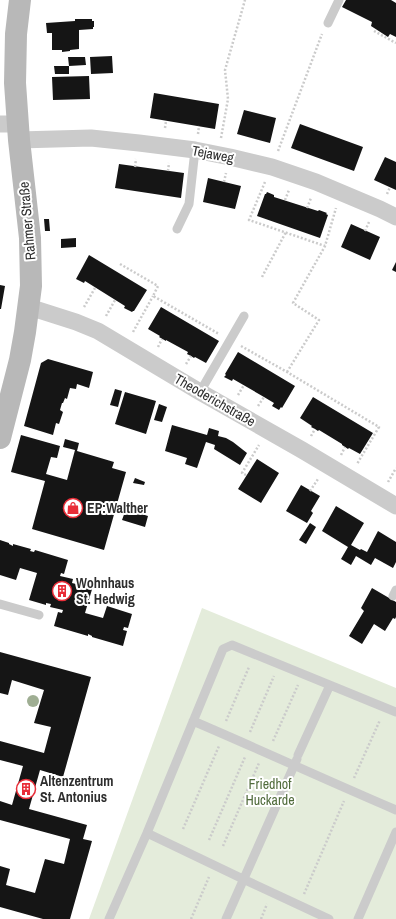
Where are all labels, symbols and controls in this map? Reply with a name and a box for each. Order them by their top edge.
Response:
street label: Tejaweg [191,141,236,167]
street label: Rahmer Straße [15,181,39,261]
street label: Theoderichstraße [171,370,259,430]
shop icon: EP:Walther [62,497,84,519]
place label: EP:Walther [87,499,148,517]
place label: Wohnhaus St. Hedwig [76,574,135,608]
building icon: Wohnhaus St. Hedwig [51,580,73,602]
place label: Altenzentrum St. Antonius [40,772,113,806]
park label: Friedhof Huckarde [245,775,295,809]
building icon: Altenzentrum St. Antonius [15,778,37,800]

